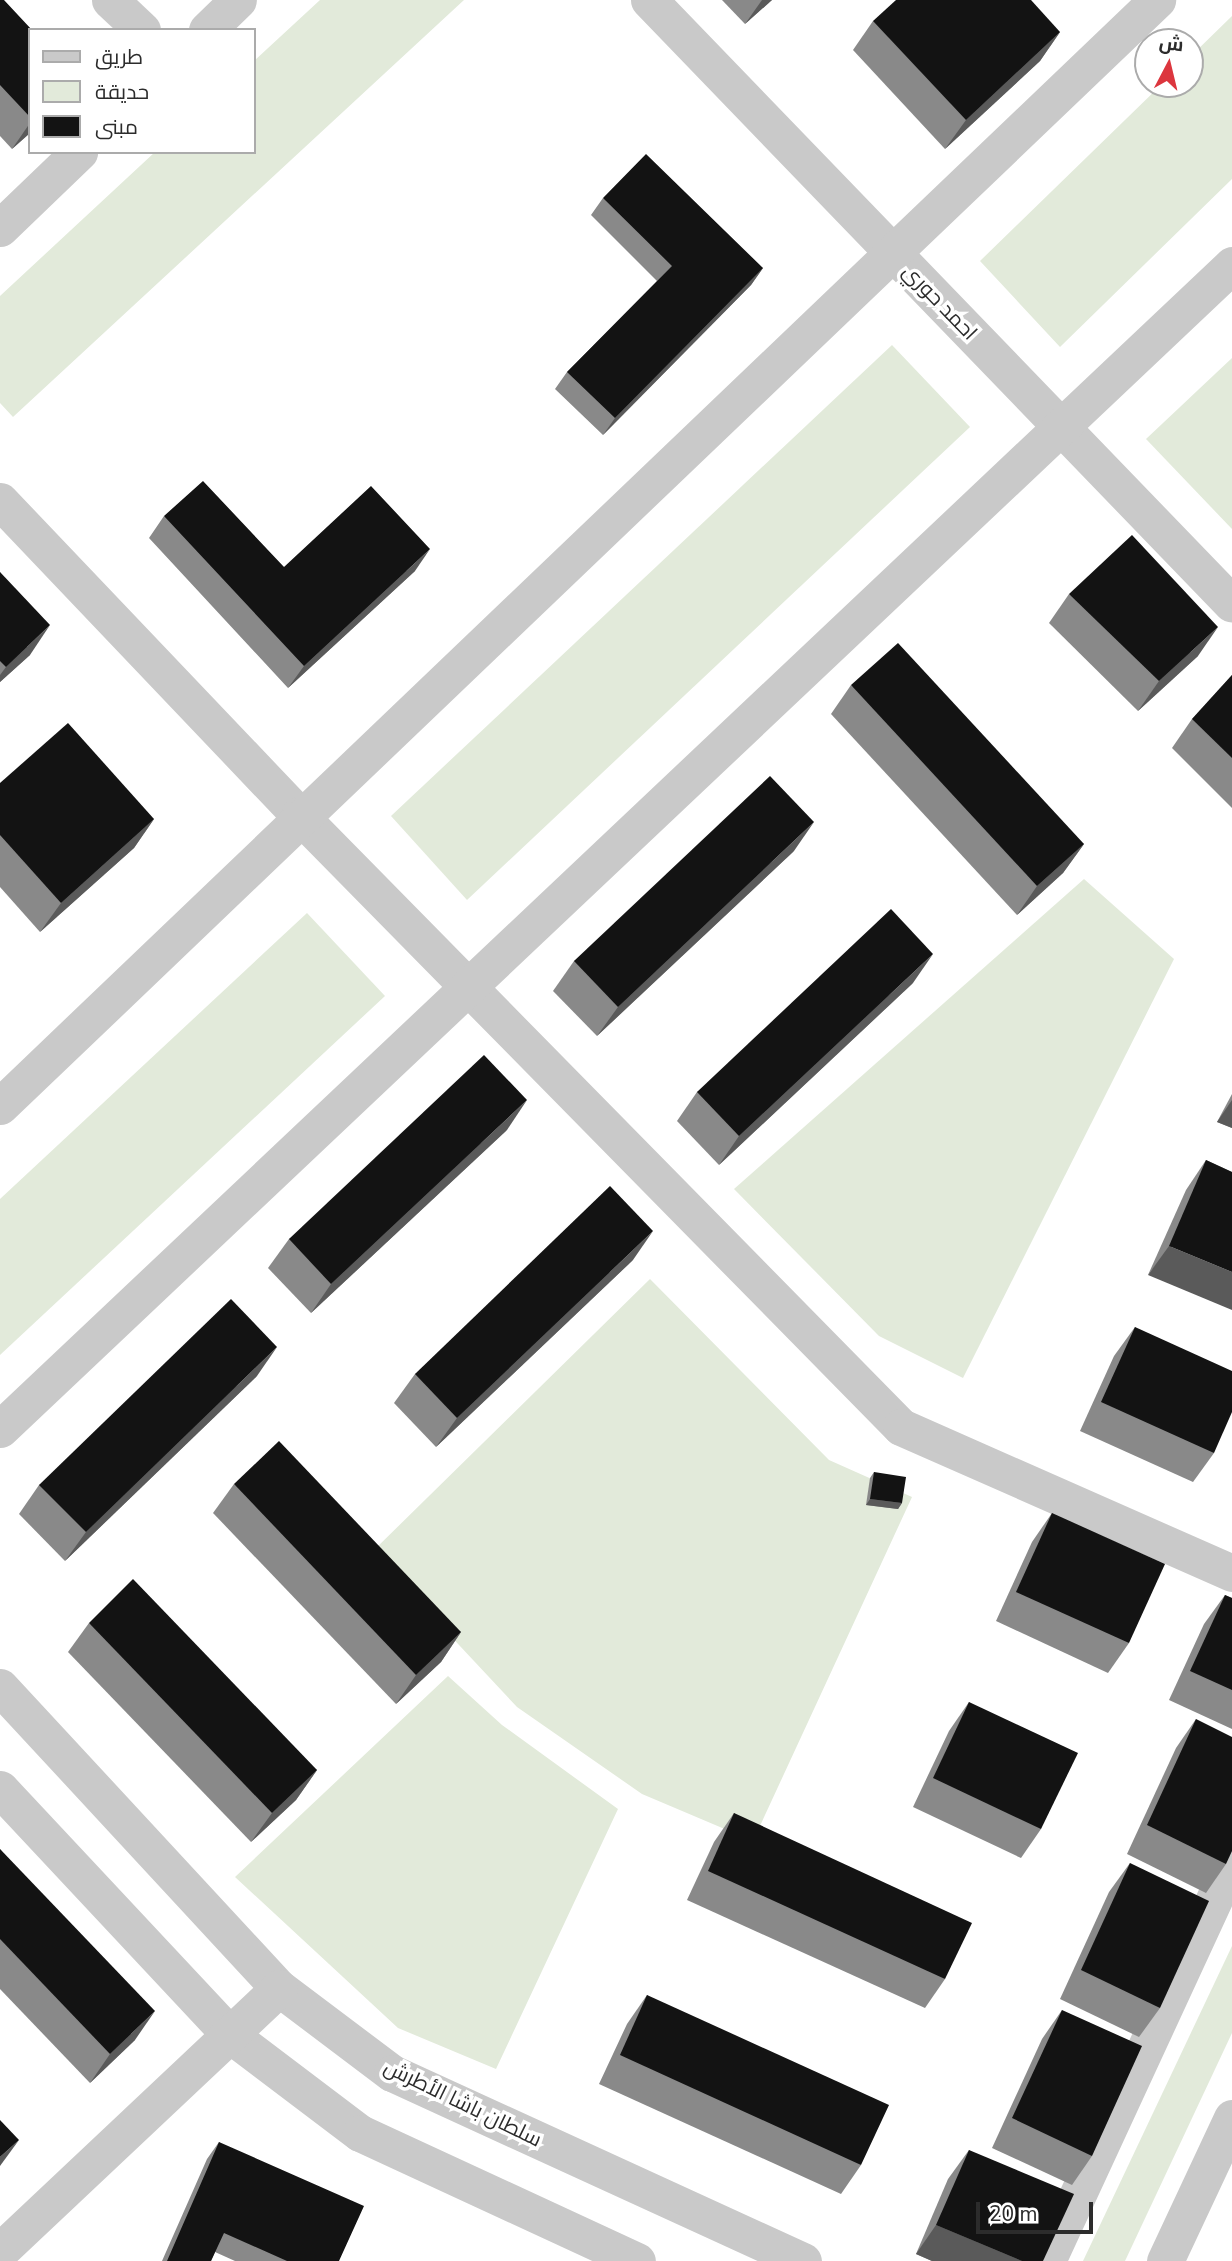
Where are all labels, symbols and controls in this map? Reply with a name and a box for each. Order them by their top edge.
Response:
legend [28,28,256,154]
north arrow [1134,28,1204,98]
text: ش [1158,30,1185,59]
text: طريق [95,43,143,71]
text: حديقة [95,78,149,106]
text: مبنى [95,113,138,141]
street label: احمد حوري [898,259,982,345]
street label: سلطان باشا الأطرش [380,2054,546,2152]
scale bar [980,2188,1097,2232]
text: 20 m [989,2200,1038,2228]

